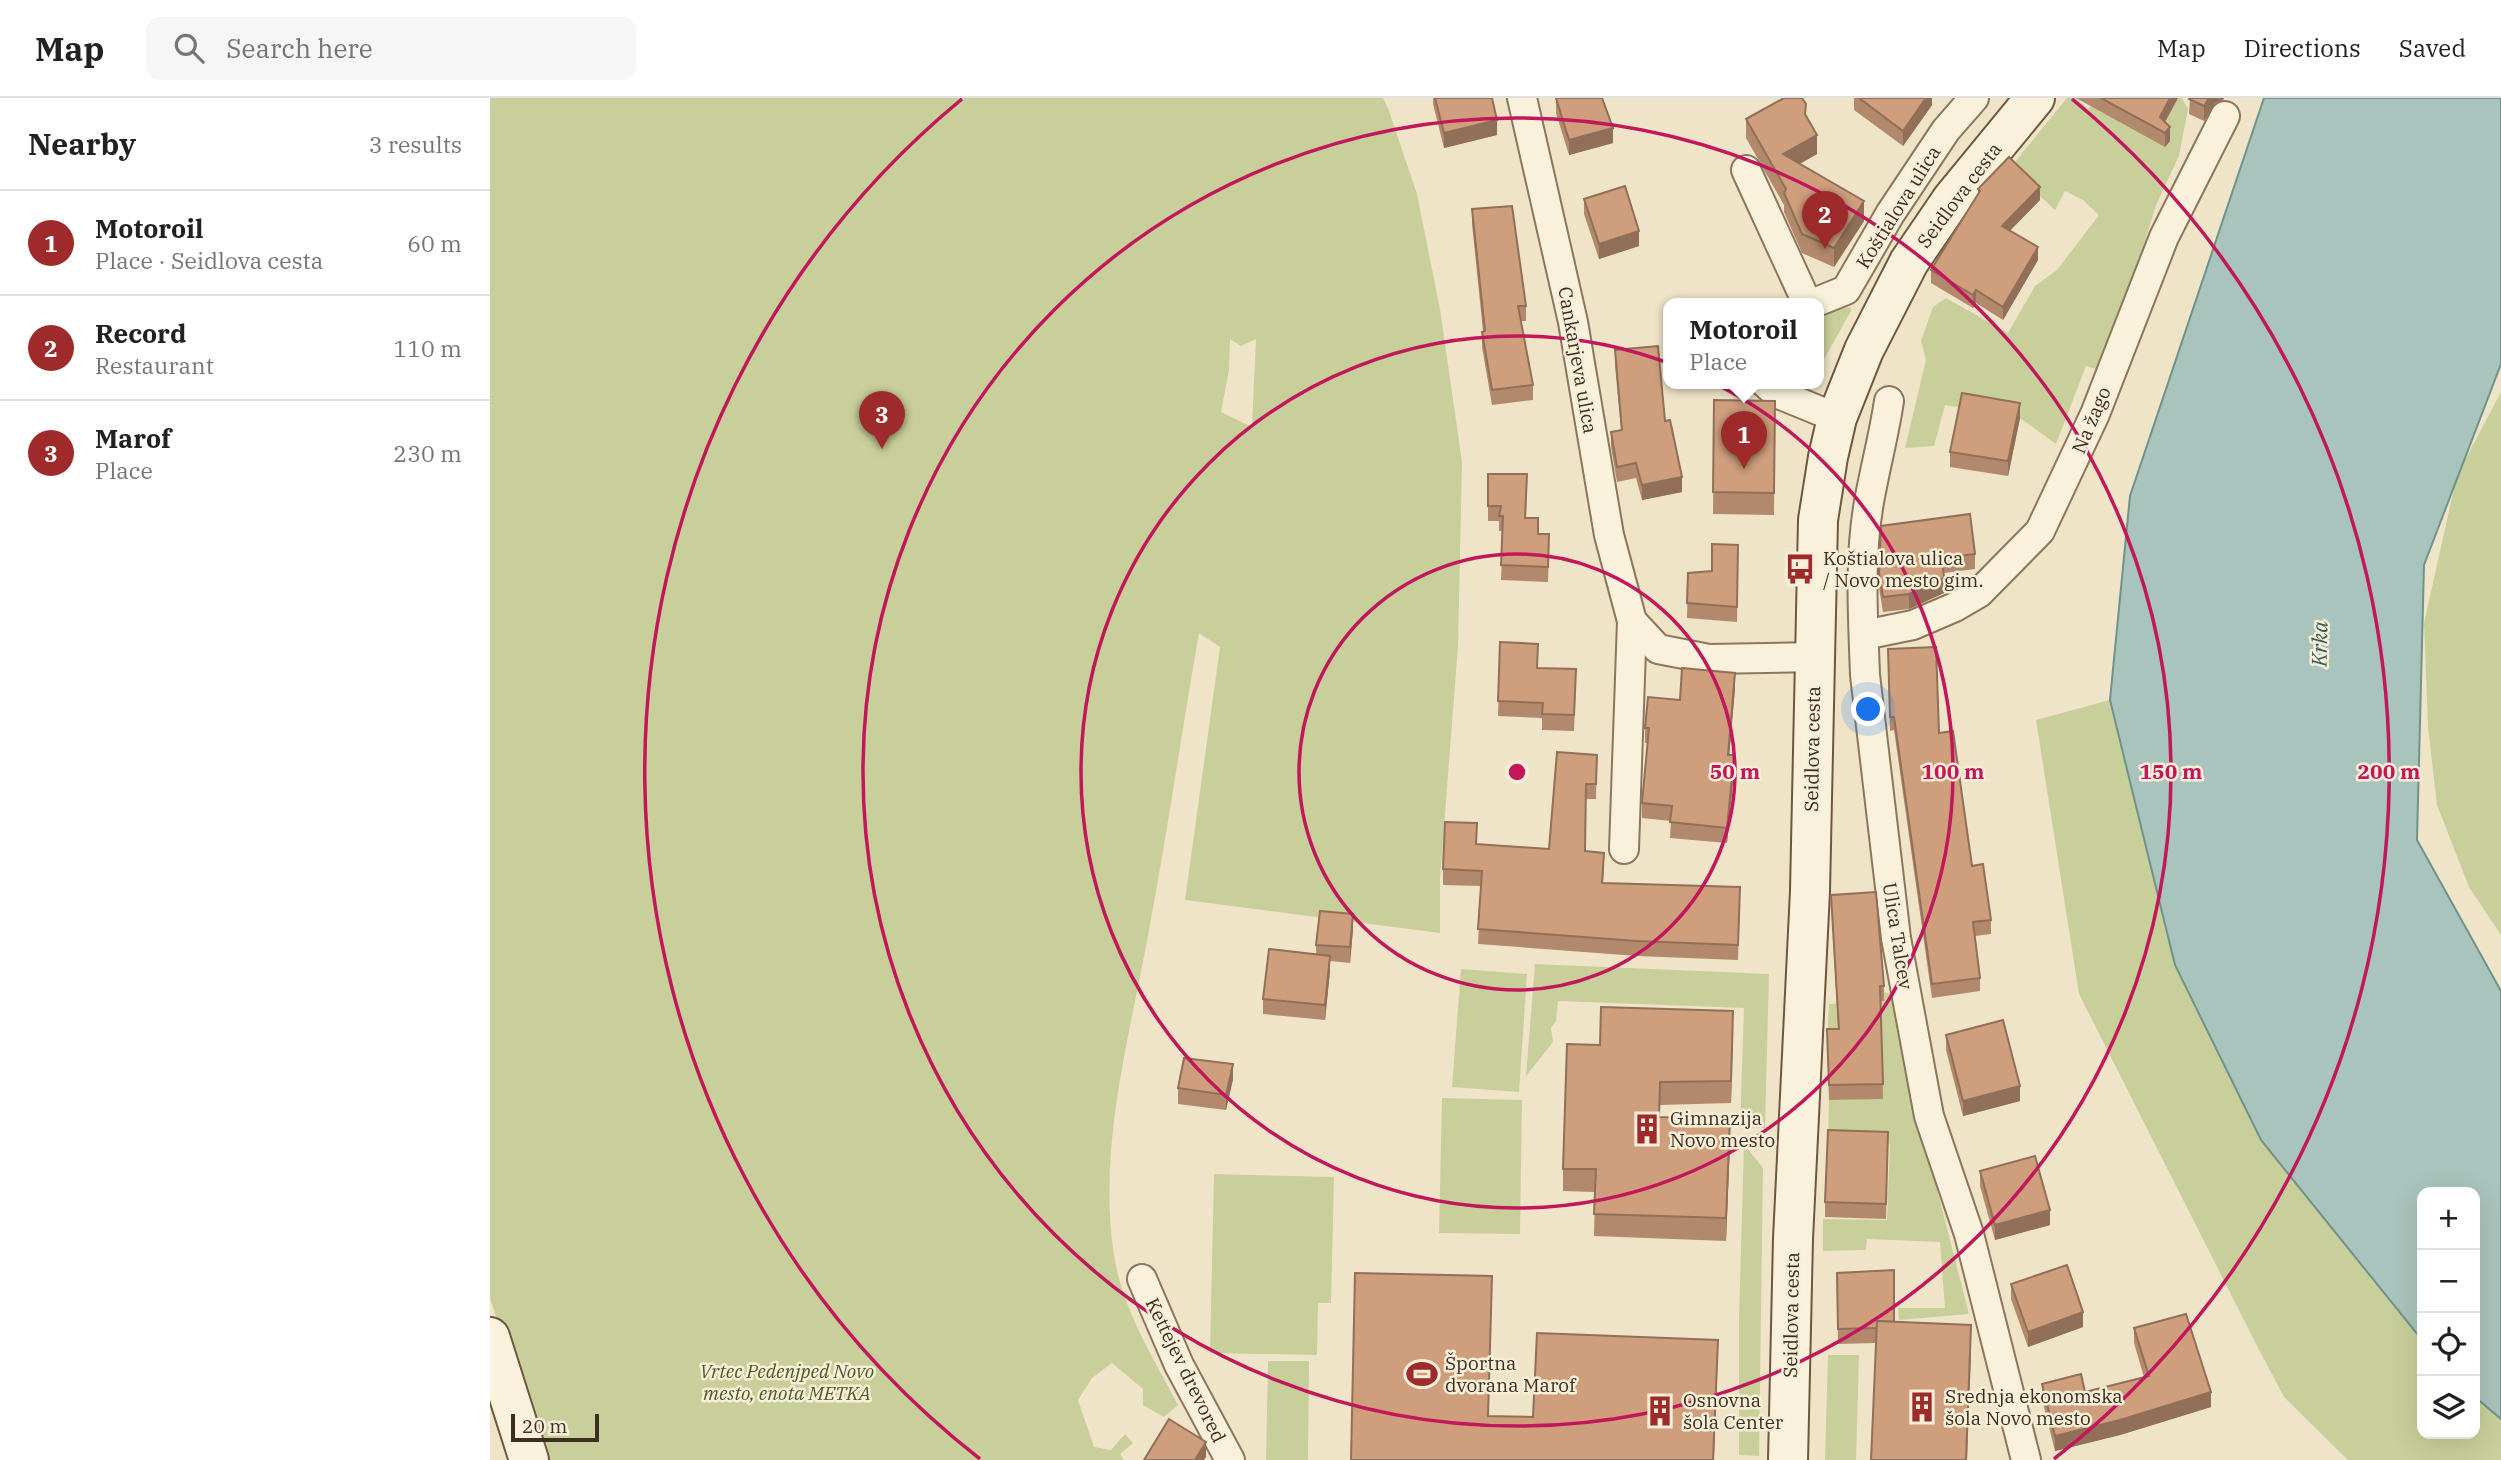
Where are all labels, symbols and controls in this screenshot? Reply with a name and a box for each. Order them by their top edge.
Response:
search box [146,17,636,80]
text: Map [35,27,104,70]
icon: search [170,29,208,67]
text: Search here [226,31,373,65]
text: Map [2157,32,2206,64]
text: Directions [2244,32,2361,64]
text: Saved [2399,32,2466,64]
text: Nearby [28,124,136,163]
text: 3 results [369,129,462,159]
street label: Seidlova cesta [1912,138,2006,252]
street label: Koštialova ulica [1851,141,1945,273]
pin: 2 [1802,191,1848,249]
text: Motoroil [95,211,203,245]
text: 1 [44,228,58,258]
text: 60 m [407,228,462,258]
text: Place · Seidlova cesta [95,245,323,275]
street label: Cankarjeva ulica [1553,285,1603,435]
popup [1663,298,1824,389]
text: Motoroil [1689,312,1798,346]
text: Record [95,316,186,350]
text: 2 [44,333,58,363]
text: 110 m [393,333,462,363]
text: Place [1689,346,1747,376]
text: Restaurant [95,350,214,380]
street label: Na žago [2066,383,2116,457]
pin: 3 [859,391,905,449]
pin: 1 [1721,411,1767,469]
text: Marof [95,421,171,455]
text: 3 [44,438,58,468]
text: 230 m [393,438,462,468]
text: Place [95,455,153,485]
place label: Koštialova ulica / Novo mesto gim. [1823,546,1984,592]
bus stop icon: Koštialova ulica / Novo mesto gim. [1783,552,1817,586]
water label: Krka [2305,620,2333,668]
street label: Seidlova cesta [1799,686,1825,812]
your location [1851,692,1885,726]
text: 50 m [1710,757,1760,785]
text: 100 m [1921,757,1985,785]
text: 150 m [2139,757,2203,785]
text: 200 m [2357,757,2421,785]
centre of rings [1505,760,1529,784]
street label: Ulica Talcev [1878,881,1918,992]
place label: Gimnazija Novo mesto [1670,1106,1775,1152]
building icon: Gimnazija Novo mesto [1630,1112,1664,1146]
map controls [2417,1187,2480,1439]
button: + [2417,1187,2480,1250]
button: − [2417,1250,2480,1313]
street label: Seidlova cesta [1778,1252,1804,1378]
street label: Kettejev drevored [1141,1294,1231,1446]
button: locate [2417,1313,2480,1376]
place label: Športna dvorana Marof [1445,1351,1577,1397]
sports icon: Športna dvorana Marof [1405,1357,1439,1391]
park label: Vrtec Pedenjped Novo mesto, enota METKA [700,1359,874,1405]
button: layers [2417,1376,2480,1439]
place label: Srednja ekonomska šola Novo mesto [1945,1384,2123,1430]
place label: Osnovna šola Center [1683,1388,1784,1434]
building icon: Srednja ekonomska šola Novo mesto [1905,1390,1939,1424]
building icon: Osnovna šola Center [1643,1394,1677,1428]
scale bar [511,1411,598,1443]
text: 20 m [522,1414,567,1438]

